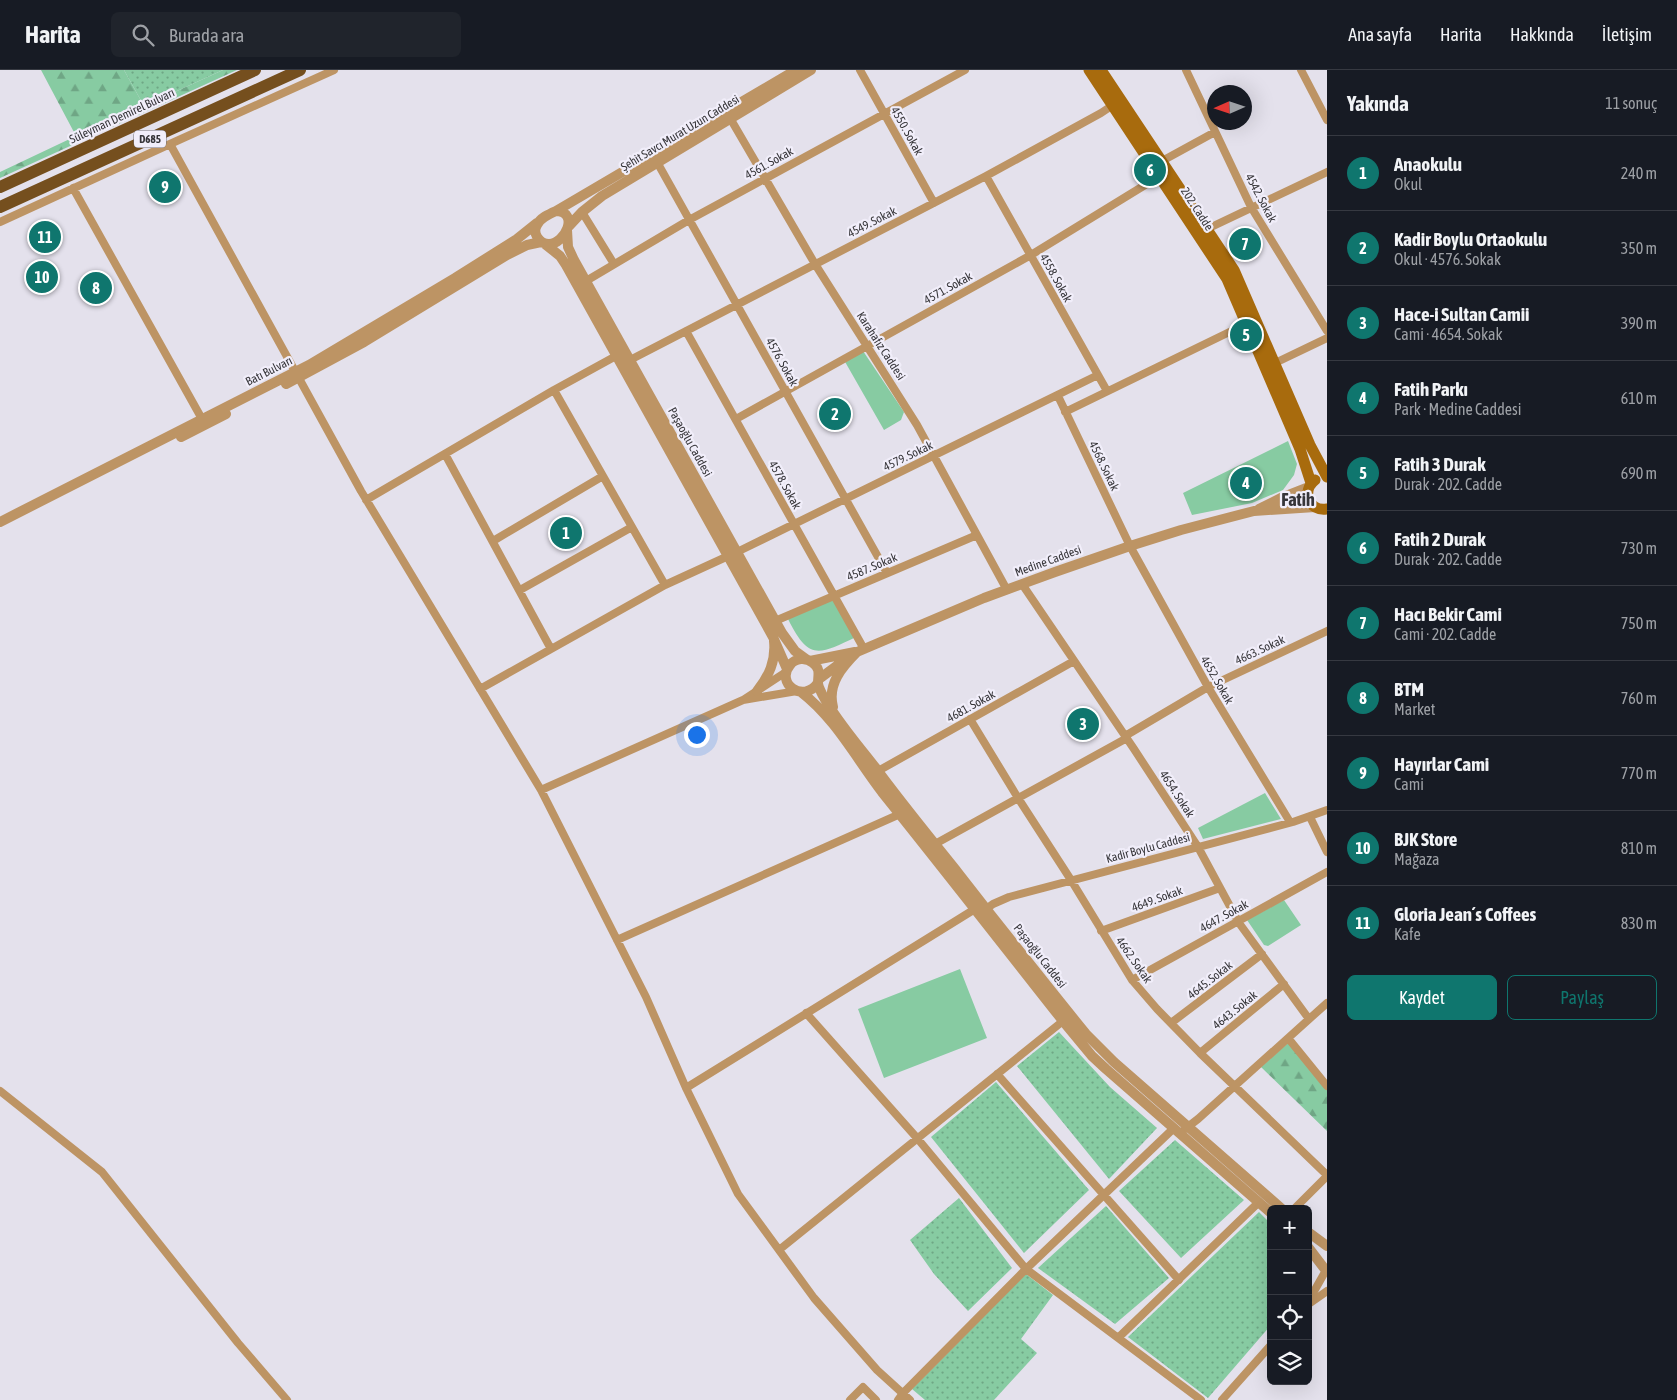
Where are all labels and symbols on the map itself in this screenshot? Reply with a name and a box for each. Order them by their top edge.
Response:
street label: Süleyman Demirel Bulvarı [67,85,177,147]
north arrow [1207,85,1252,130]
street label: Şehit Savcı Murat Uzun Caddesi [618,92,742,174]
street label: 4550. Sokak [888,104,926,158]
road number: D685 [134,131,166,148]
street label: 4561. Sokak [742,144,796,182]
pin: 6 [1134,151,1166,189]
pin: 9 [149,168,181,206]
street label: 4542. Sokak [1242,171,1280,225]
street label: 202. Cadde [1178,185,1216,233]
street label: 4549. Sokak [845,203,899,240]
pin: 11 [29,218,61,256]
pin: 7 [1229,225,1261,263]
street label: 4558. Sokak [1037,251,1075,305]
pin: 10 [26,258,58,296]
pin: 8 [80,269,112,307]
street label: 4571. Sokak [921,269,975,307]
street label: Karahafız Caddesi [854,309,908,383]
pin: 5 [1230,316,1262,354]
street label: 4576. Sokak [763,335,801,389]
street label: Batı Bulvarı [243,353,295,389]
pin: 2 [819,395,851,433]
street label: Paşaoğlu Caddesi [665,405,715,479]
street label: 4579. Sokak [881,438,936,474]
street label: 4568. Sokak [1086,439,1122,494]
street label: 4578. Sokak [766,458,804,512]
pin: 4 [1230,464,1262,502]
district label: Fatih [1281,489,1315,510]
pin: 1 [550,514,582,552]
street label: Medine Caddesi [1013,543,1083,579]
street label: 4587. Sokak [845,550,900,584]
street label: 4663. Sokak [1233,632,1288,668]
street label: 4652. Sokak [1198,653,1237,707]
street label: 4681. Sokak [944,687,998,725]
pin: 3 [1067,705,1099,743]
your location [684,722,710,748]
street label: 4654. Sokak [1157,768,1198,821]
street label: Kadir Boylu Caddesi [1104,830,1192,866]
street label: 4649. Sokak [1130,883,1185,915]
street label: 4647. Sokak [1197,897,1251,935]
street label: Paşaoğlu Caddesi [1011,921,1069,991]
street label: 4662. Sokak [1113,934,1155,986]
street label: 4645. Sokak [1185,958,1236,1002]
street label: 4643. Sokak [1210,987,1261,1032]

